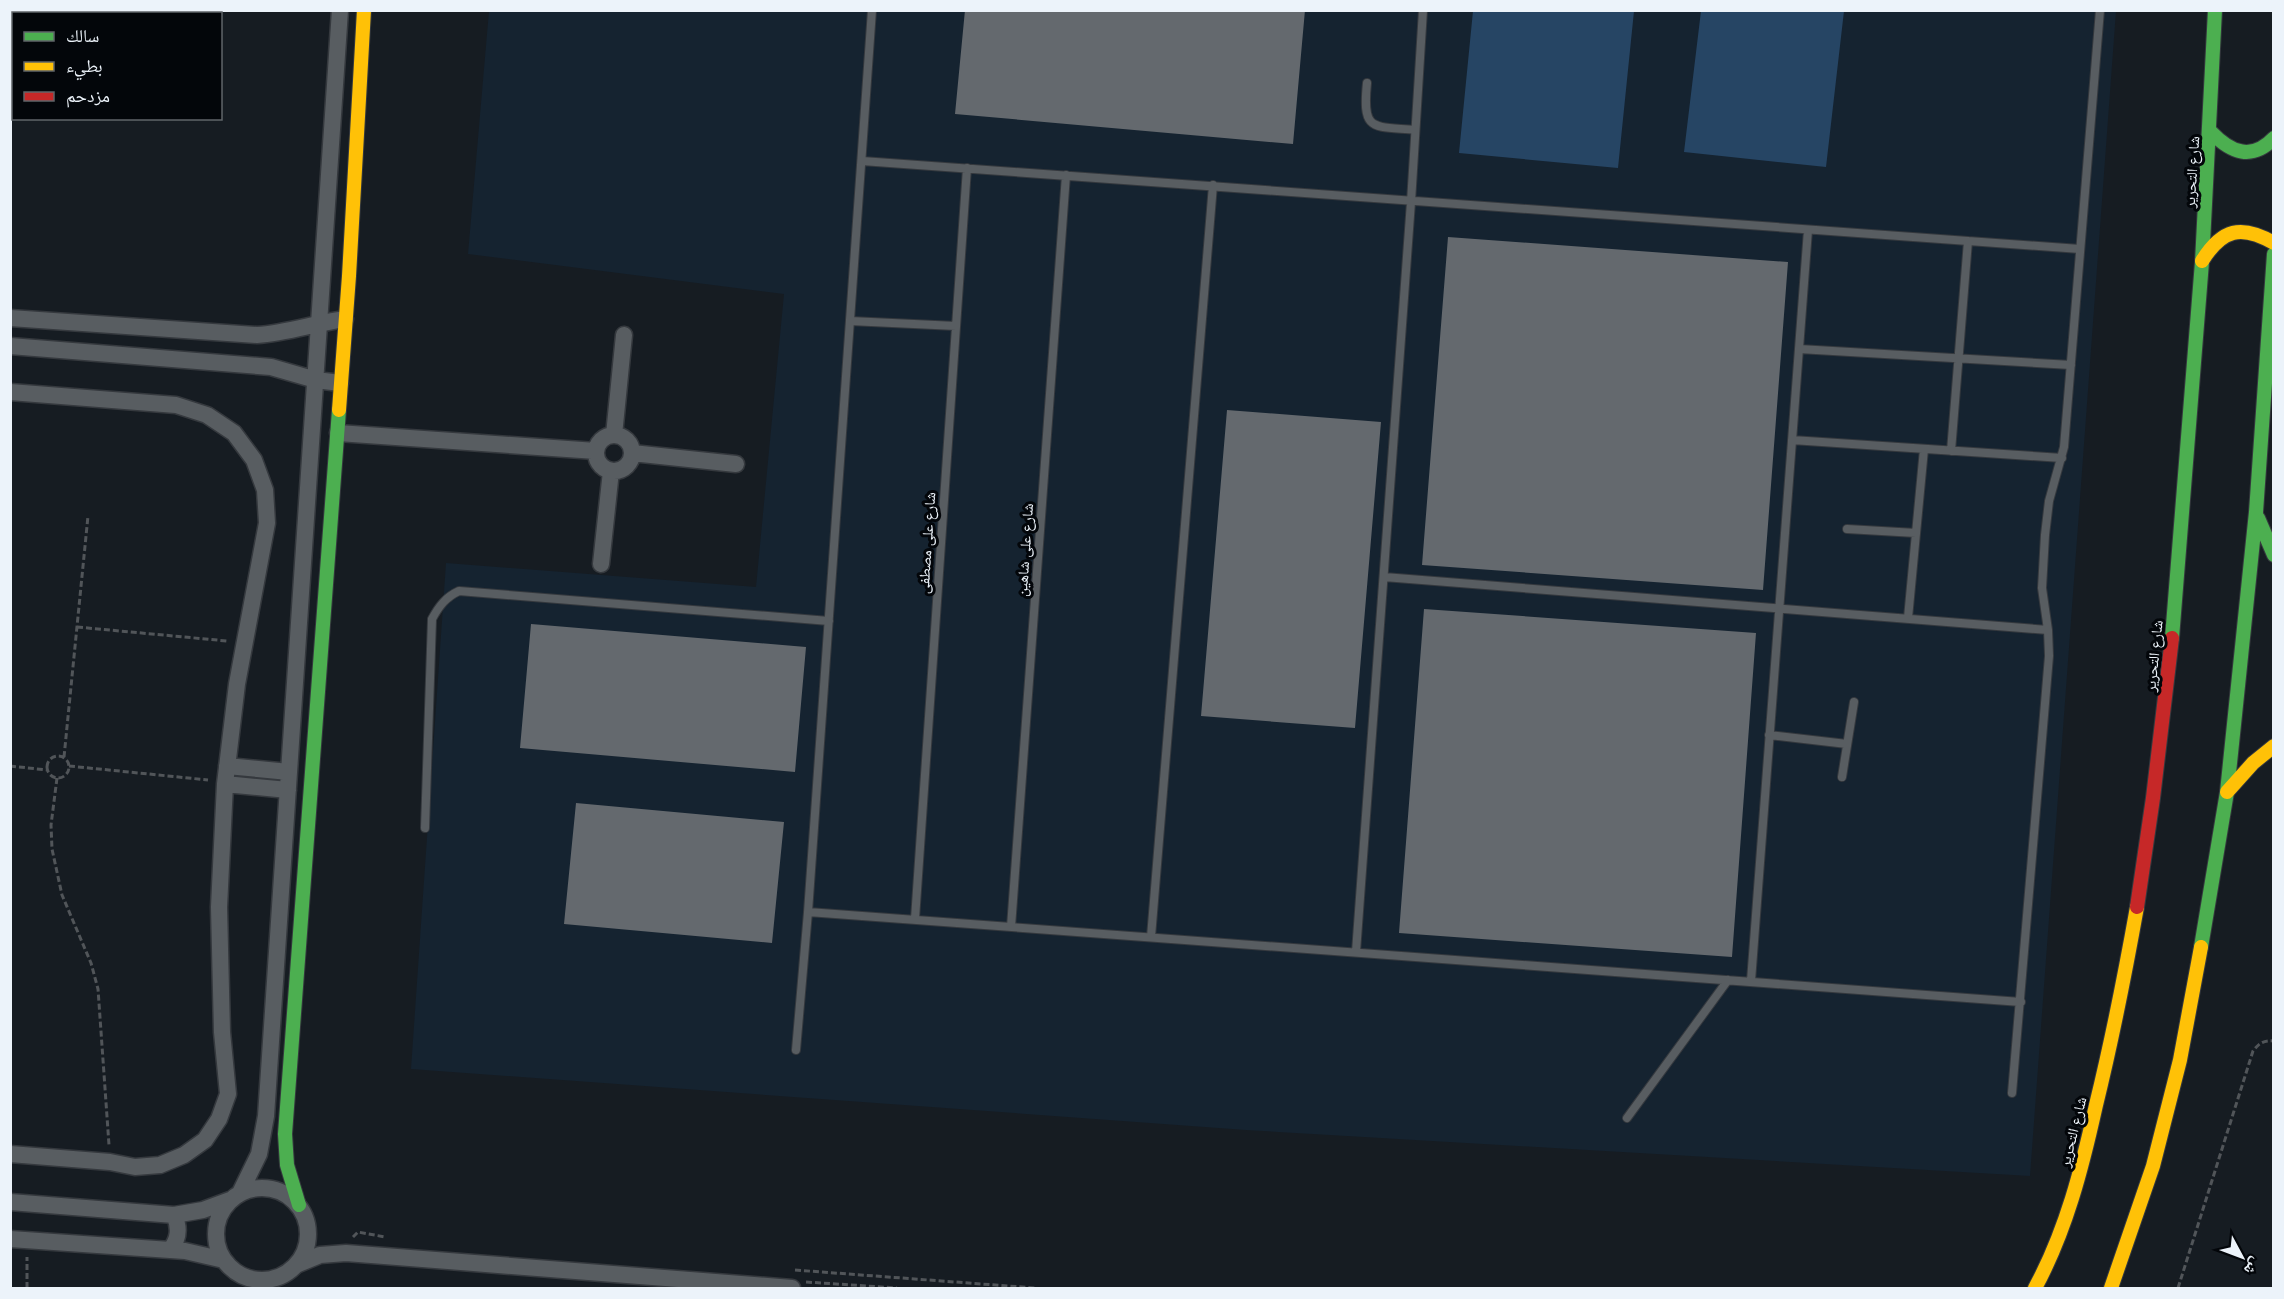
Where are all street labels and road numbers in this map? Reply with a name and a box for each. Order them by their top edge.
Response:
street label: شارع التحرير [2179,135,2204,210]
street label: شارع على مصطفى [913,491,941,595]
street label: شارع على شاهين [1012,503,1038,597]
street label: شارع التحرير [2140,619,2168,694]
street label: شارع التحرير [2054,1095,2091,1170]

